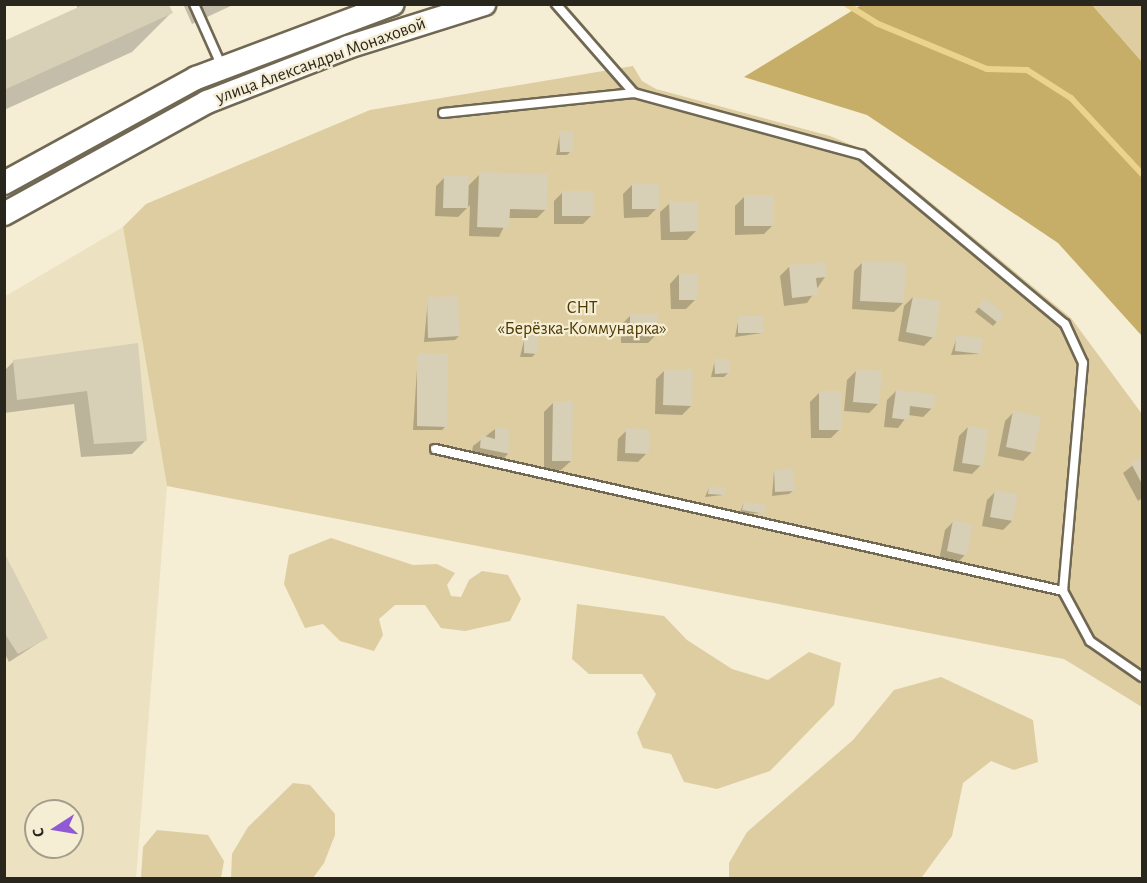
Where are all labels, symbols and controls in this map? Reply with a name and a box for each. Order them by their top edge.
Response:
street label: улица Александры Монаховой [213,13,429,109]
park label: СНТ «Берёзка-Коммунарка» [497,298,667,340]
north arrow [24,799,84,859]
text: С [30,826,47,838]

